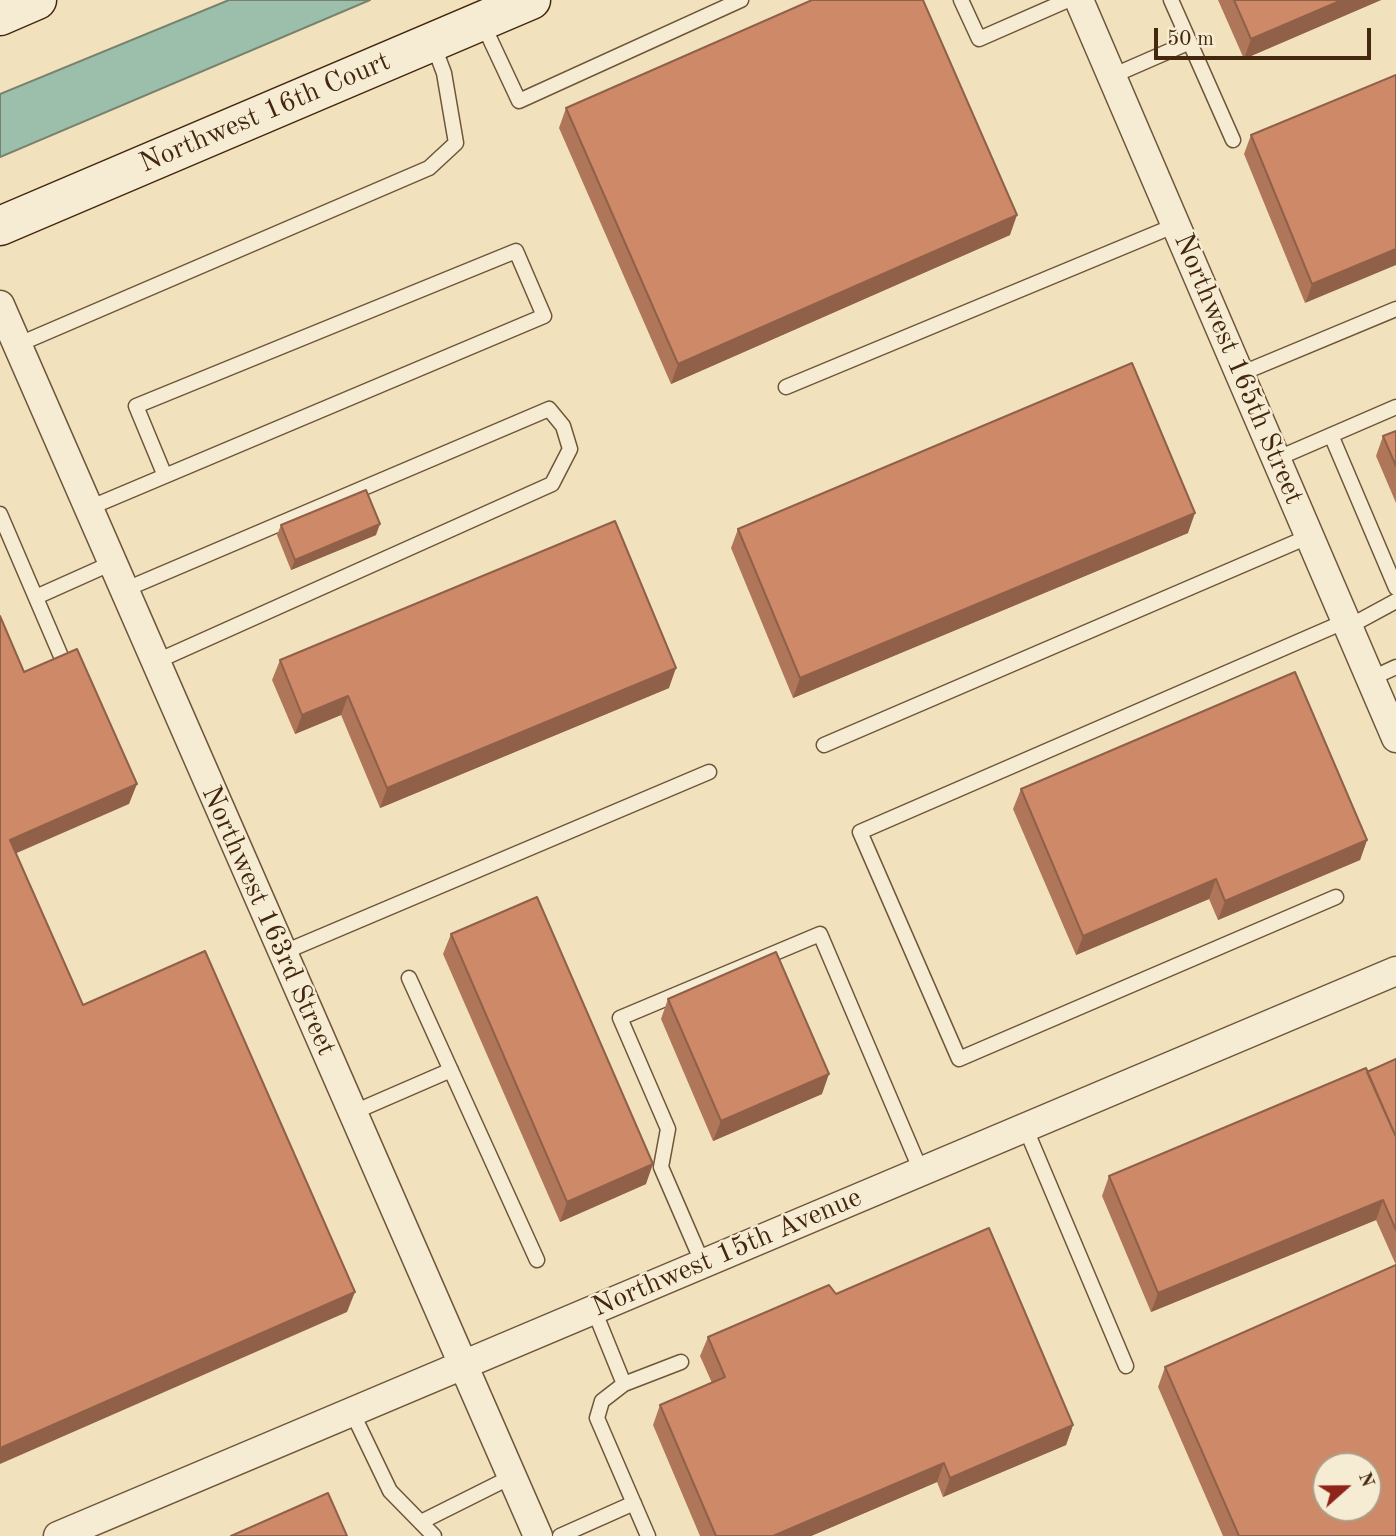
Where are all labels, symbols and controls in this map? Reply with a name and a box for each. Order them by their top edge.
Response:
scale bar [1158,14,1375,58]
text: 50 m [1167,29,1214,50]
street label: Northwest 16th Court [135,45,395,181]
street label: Northwest 165th Street [1166,229,1310,509]
street label: Northwest 163rd Street [193,781,343,1061]
street label: Northwest 15th Avenue [587,1181,867,1325]
north arrow [1312,1452,1382,1522]
text: N [1354,1470,1377,1490]

